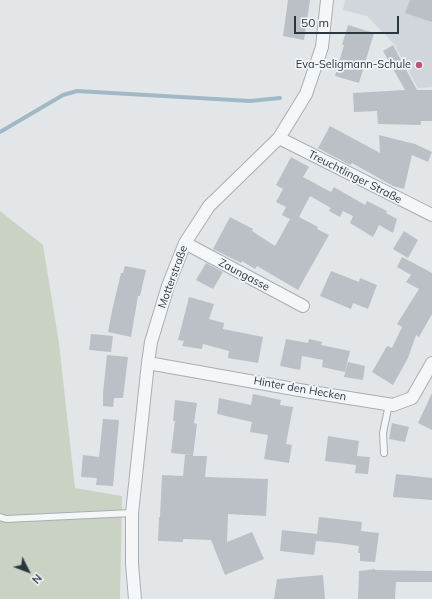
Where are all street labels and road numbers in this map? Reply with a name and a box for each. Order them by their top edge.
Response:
street label: Treuchtlinger Straße [306,148,404,206]
street label: Motterstraße [156,244,190,310]
street label: Zaungasse [216,256,272,294]
street label: Hinter den Hecken [253,374,347,404]

